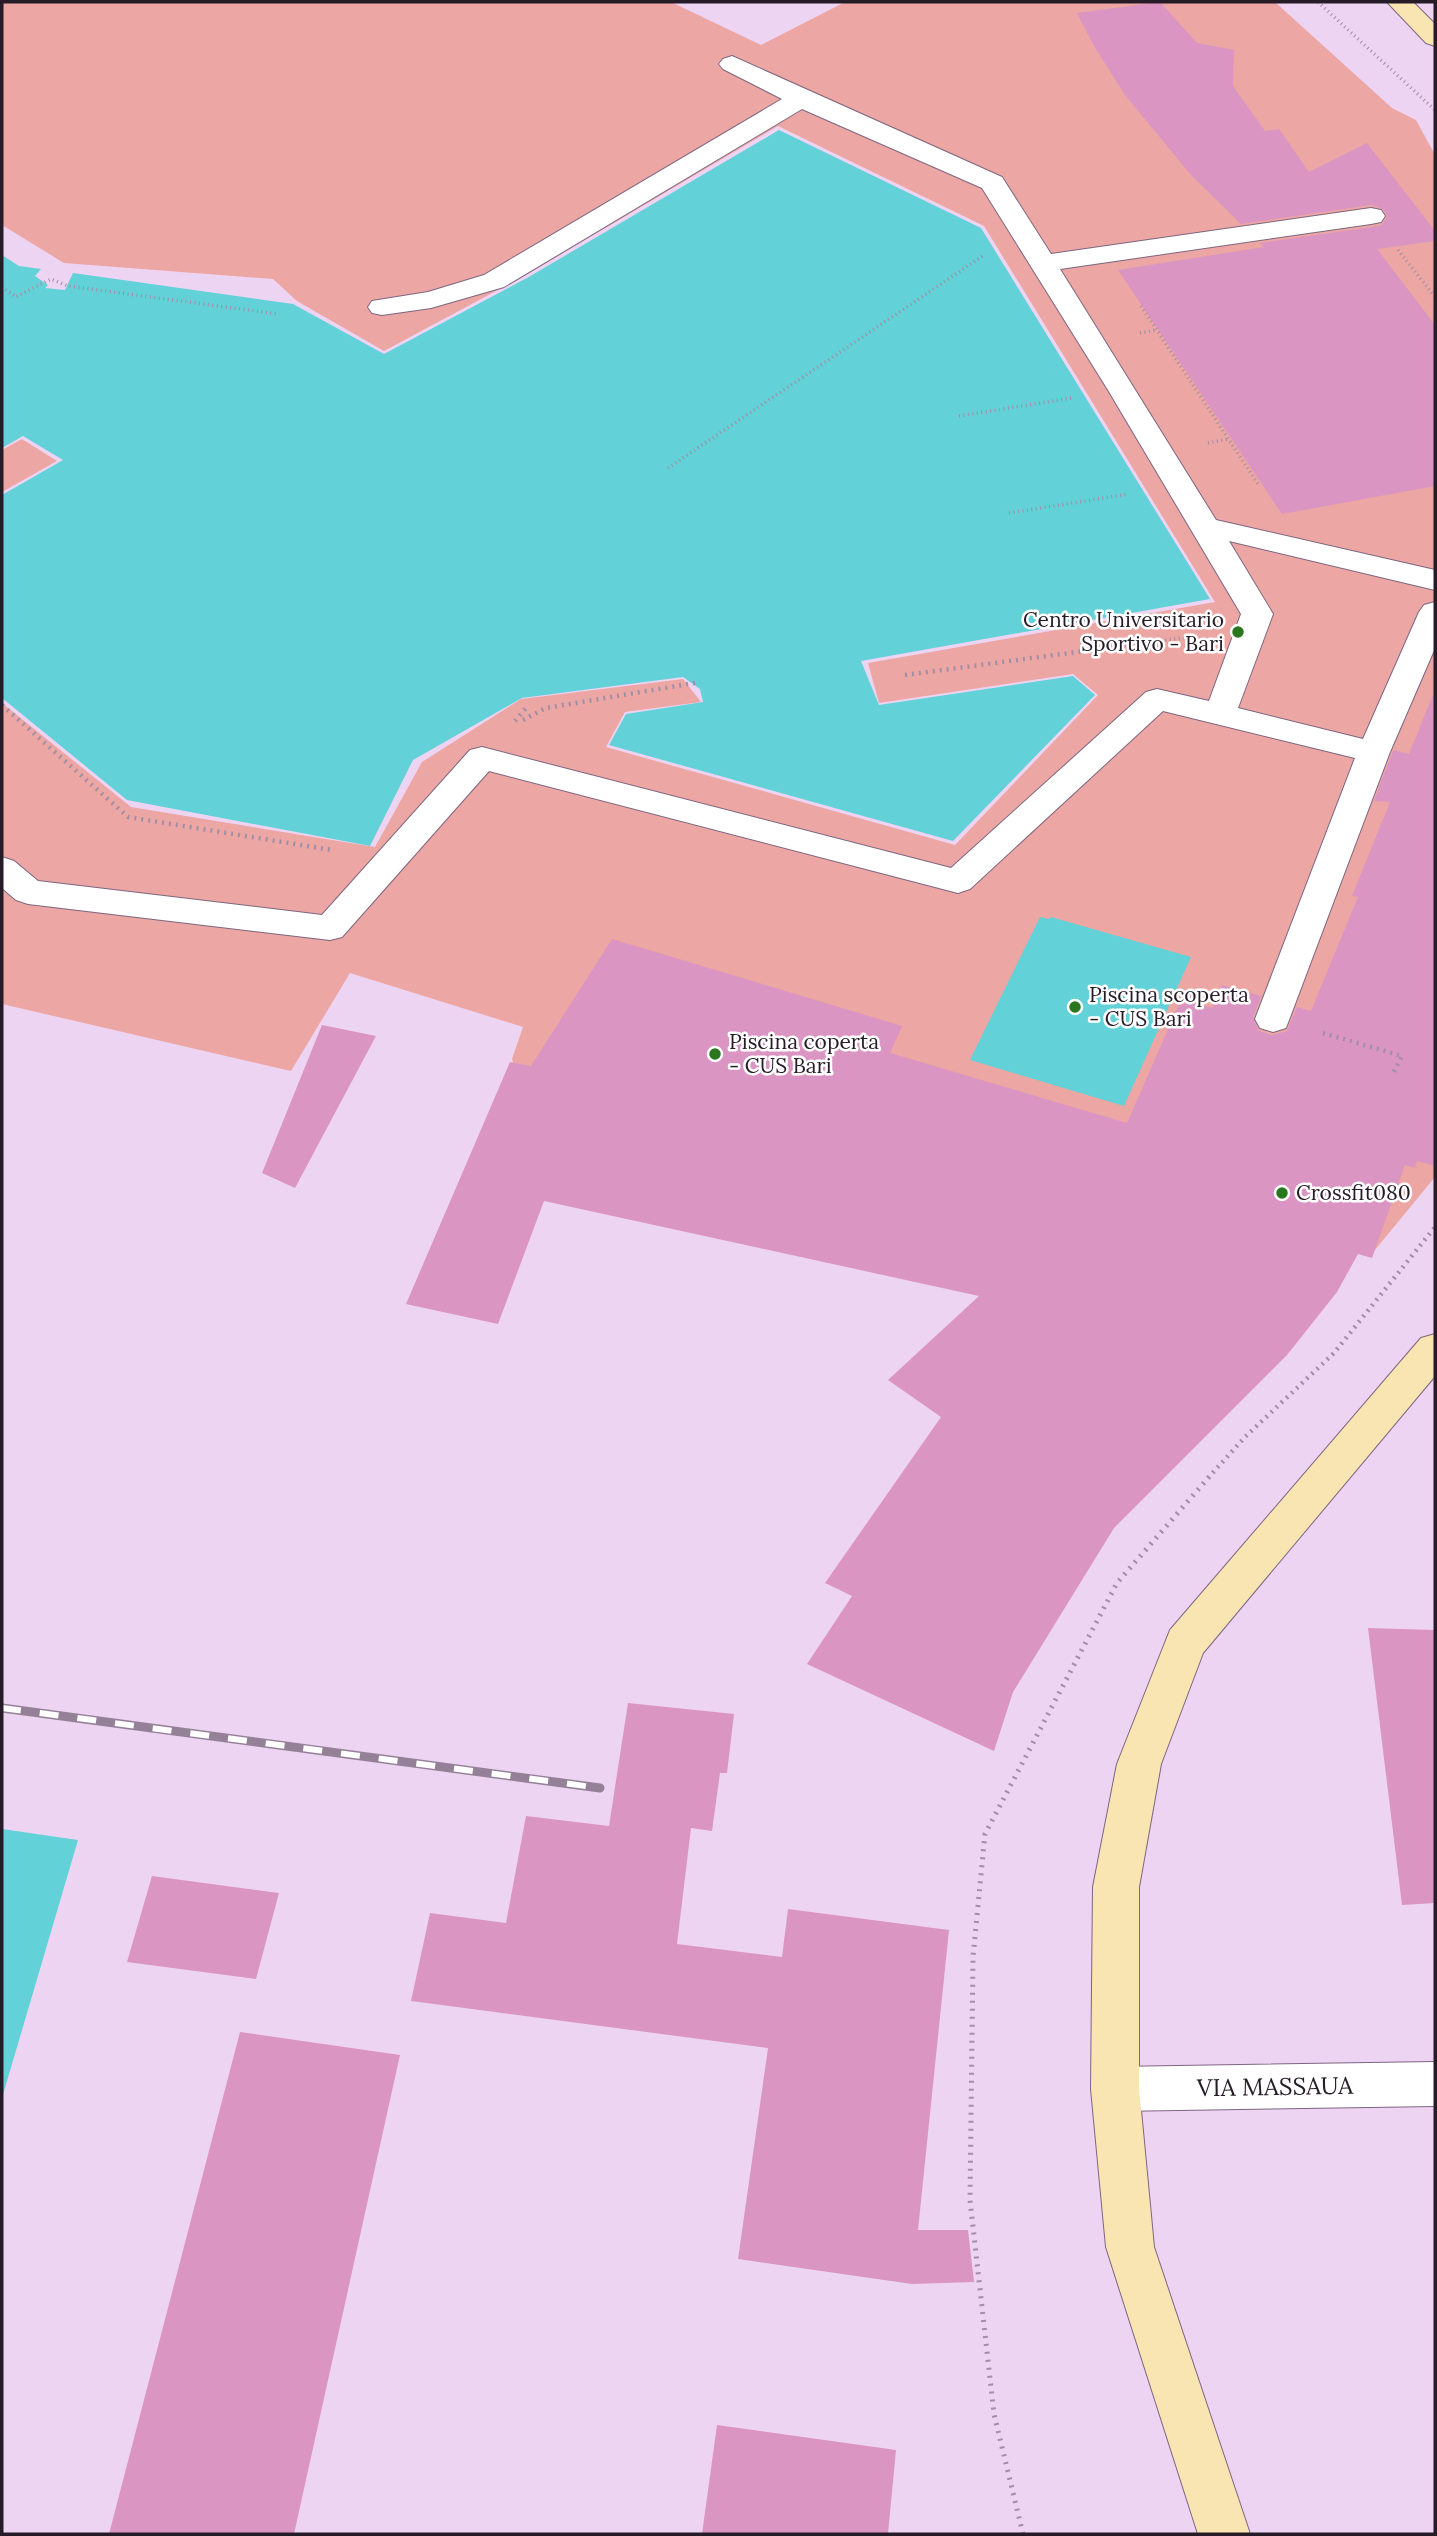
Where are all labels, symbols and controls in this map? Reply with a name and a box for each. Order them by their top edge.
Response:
place label: Centro Universitario Sportivo - Bari [1023,606,1224,657]
marker: Centro Universitario Sportivo - Bari [1230,624,1246,640]
place label: Piscina scoperta - CUS Bari [1089,981,1249,1032]
marker: Piscina scoperta - CUS Bari [1067,999,1083,1015]
place label: Piscina coperta - CUS Bari [729,1028,879,1079]
marker: Piscina coperta - CUS Bari [707,1046,723,1062]
place label: Crossfit080 [1296,1179,1411,1206]
marker: Crossfit080 [1274,1185,1290,1201]
street label: VIA MASSAUA [1196,2070,1354,2103]

